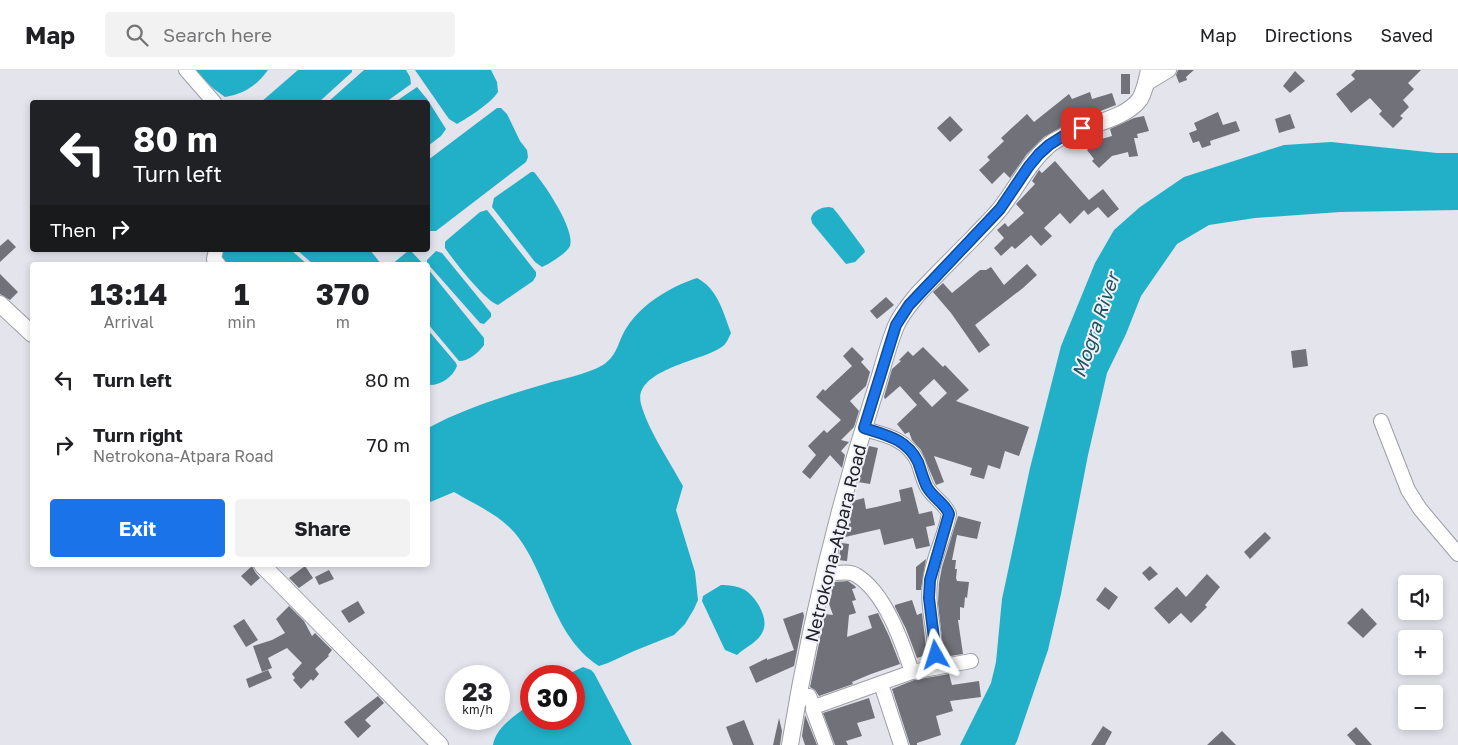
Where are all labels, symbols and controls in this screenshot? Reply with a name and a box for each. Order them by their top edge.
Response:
search box [105,12,455,57]
text: Map [25,20,75,49]
icon: search [123,21,151,49]
text: Search here [163,23,272,46]
text: Map [1200,24,1236,46]
text: Directions [1264,24,1352,46]
text: Saved [1380,24,1433,46]
pin [1061,107,1103,149]
icon: arrive [1068,114,1096,142]
text: 80 m [133,118,218,160]
icon: left [50,120,115,185]
text: Turn left [133,160,222,187]
icon: right [106,215,134,243]
text: Then [50,218,96,241]
water label: Mogra River [1066,267,1124,380]
text: 13:14 [90,276,168,312]
text: 1 [234,276,249,312]
text: 370 [316,276,370,312]
text: Arrival [104,312,154,332]
text: min [228,312,256,332]
text: m [336,312,350,332]
icon: left [50,366,78,394]
text: Turn left [93,368,172,391]
text: 80 m [365,368,410,391]
text: Turn right [93,423,183,446]
icon: right [50,431,78,459]
text: 70 m [367,433,410,456]
street label: Netrokona-Atpara Road [800,442,870,644]
text: Netrokona-Atpara Road [93,446,273,466]
button: Exit [50,499,225,557]
button: Share [235,499,410,557]
map controls [1398,575,1443,730]
button: sound [1398,575,1443,620]
position arrow [909,628,961,680]
button: + [1398,630,1443,675]
speed limit sign: 30 [520,665,585,730]
text: 23 [462,676,493,707]
button: − [1398,685,1443,730]
text: km/h [462,702,493,717]

